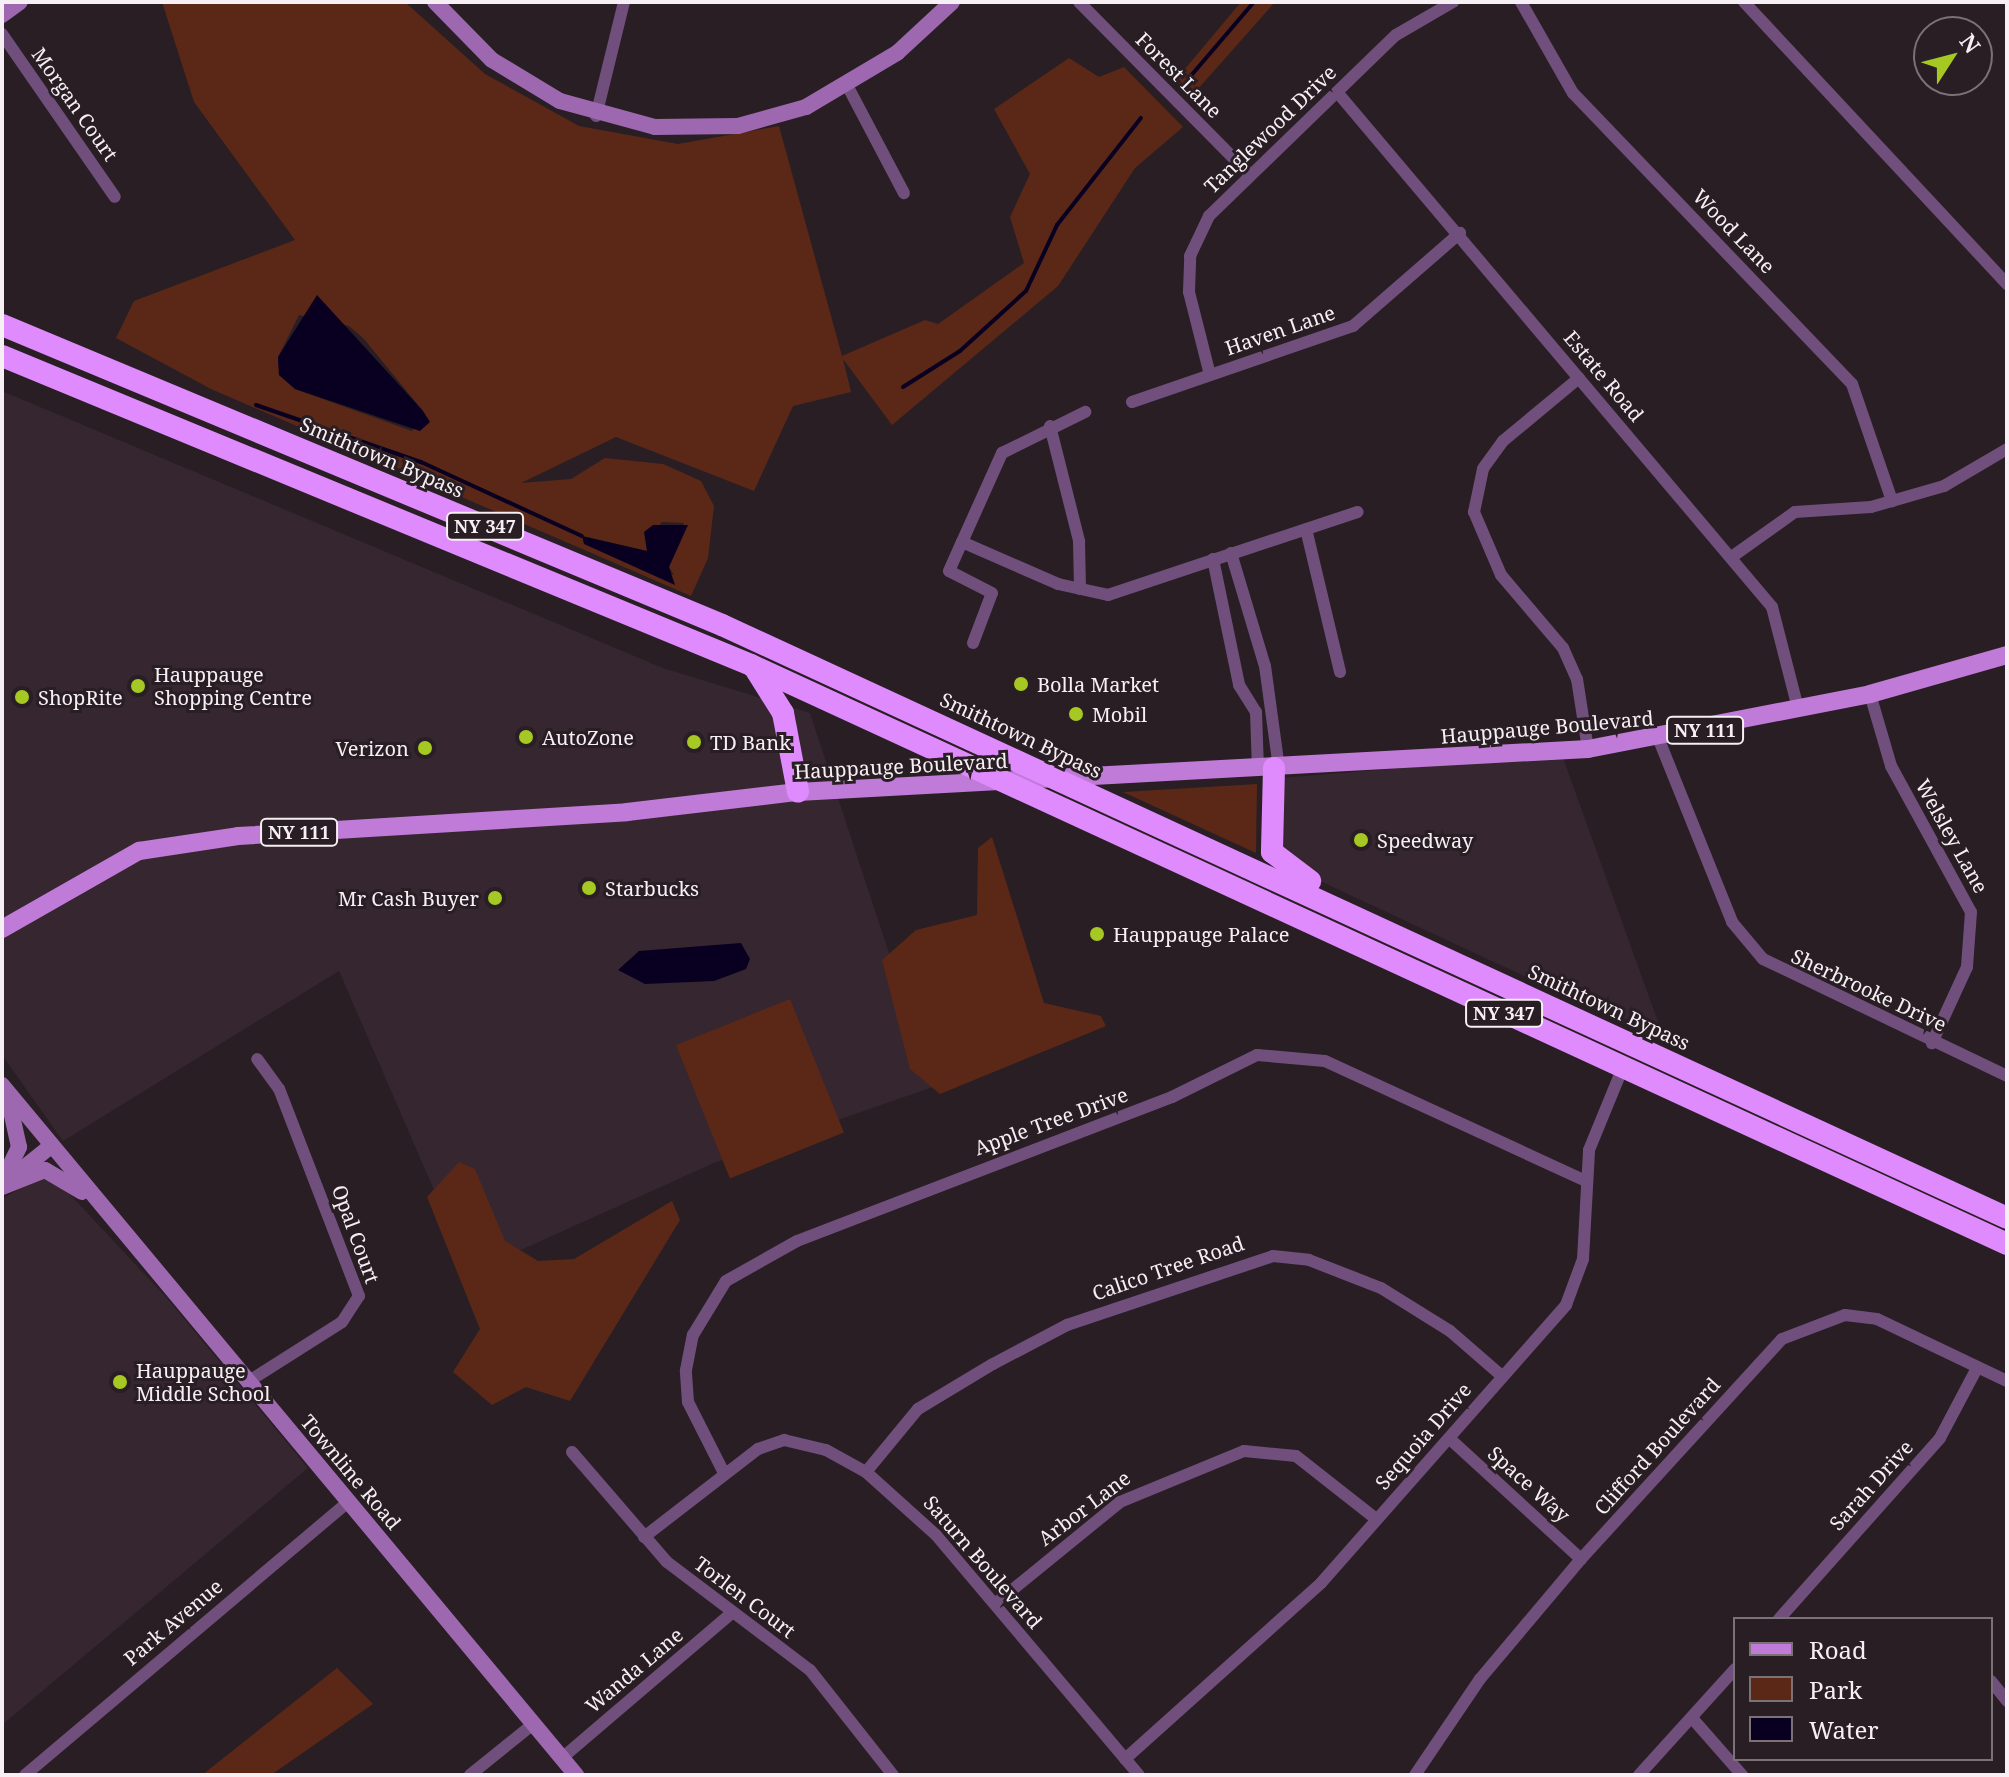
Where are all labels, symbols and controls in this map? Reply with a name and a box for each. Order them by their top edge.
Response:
north arrow [1913,16,1993,96]
street label: Forest Lane [1131,27,1227,123]
text: N [1954,27,1988,59]
street label: Morgan Court [27,43,123,165]
street label: Tanglewood Drive [1199,60,1341,198]
street label: Wood Lane [1688,184,1780,278]
street label: Haven Lane [1222,300,1338,360]
street label: Estate Road [1559,326,1649,426]
street label: Smithtown Bypass [297,412,467,502]
road number: NY 347 [445,512,525,540]
place label: Hauppauge Shopping Centre [154,662,312,709]
place label: Bolla Market [1037,672,1159,696]
marker: Bolla Market [1012,675,1030,693]
marker: Hauppauge Shopping Centre [129,677,147,695]
place label: ShopRite [38,685,123,709]
street label: Smithtown Bypass [936,687,1106,783]
marker: ShopRite [13,688,31,706]
place label: Mobil [1092,702,1147,726]
marker: Mobil [1067,705,1085,723]
street label: Hauppauge Boulevard [1439,706,1655,748]
road number: NY 111 [1665,716,1745,744]
place label: AutoZone [542,725,634,749]
marker: AutoZone [517,728,535,746]
place label: TD Bank [710,730,791,754]
marker: TD Bank [685,733,703,751]
place label: Verizon [336,736,409,760]
marker: Verizon [416,739,434,757]
street label: Hauppauge Boulevard [794,748,1008,784]
street label: Welsley Lane [1911,775,1993,897]
road number: NY 111 [259,818,339,846]
place label: Speedway [1377,828,1473,852]
marker: Speedway [1352,831,1370,849]
place label: Starbucks [605,876,699,900]
marker: Starbucks [580,879,598,897]
place label: Mr Cash Buyer [338,886,479,910]
marker: Mr Cash Buyer [486,889,504,907]
place label: Hauppauge Palace [1113,922,1289,946]
marker: Hauppauge Palace [1088,925,1106,943]
street label: Sherbrooke Drive [1788,944,1950,1036]
street label: Smithtown Bypass [1524,959,1694,1055]
road number: NY 347 [1464,999,1544,1027]
street label: Apple Tree Drive [971,1082,1131,1160]
street label: Opal Court [327,1182,385,1286]
street label: Calico Tree Road [1089,1231,1247,1305]
place label: Hauppauge Middle School [136,1358,271,1405]
street label: Clifford Boulevard [1589,1372,1725,1520]
marker: Hauppauge Middle School [111,1373,129,1391]
street label: Sequoia Drive [1370,1378,1476,1494]
street label: Townline Road [296,1410,406,1534]
street label: Sarah Drive [1824,1435,1918,1535]
street label: Space Way [1483,1441,1575,1527]
street label: Arbor Lane [1033,1466,1135,1550]
street label: Saturn Boulevard [919,1491,1047,1633]
street label: Torlen Court [690,1551,800,1643]
street label: Park Avenue [119,1574,227,1670]
legend [1733,1617,1993,1761]
street label: Wanda Lane [580,1622,688,1718]
text: Road [1809,1633,1867,1666]
text: Park [1809,1673,1862,1706]
text: Water [1809,1713,1879,1746]

